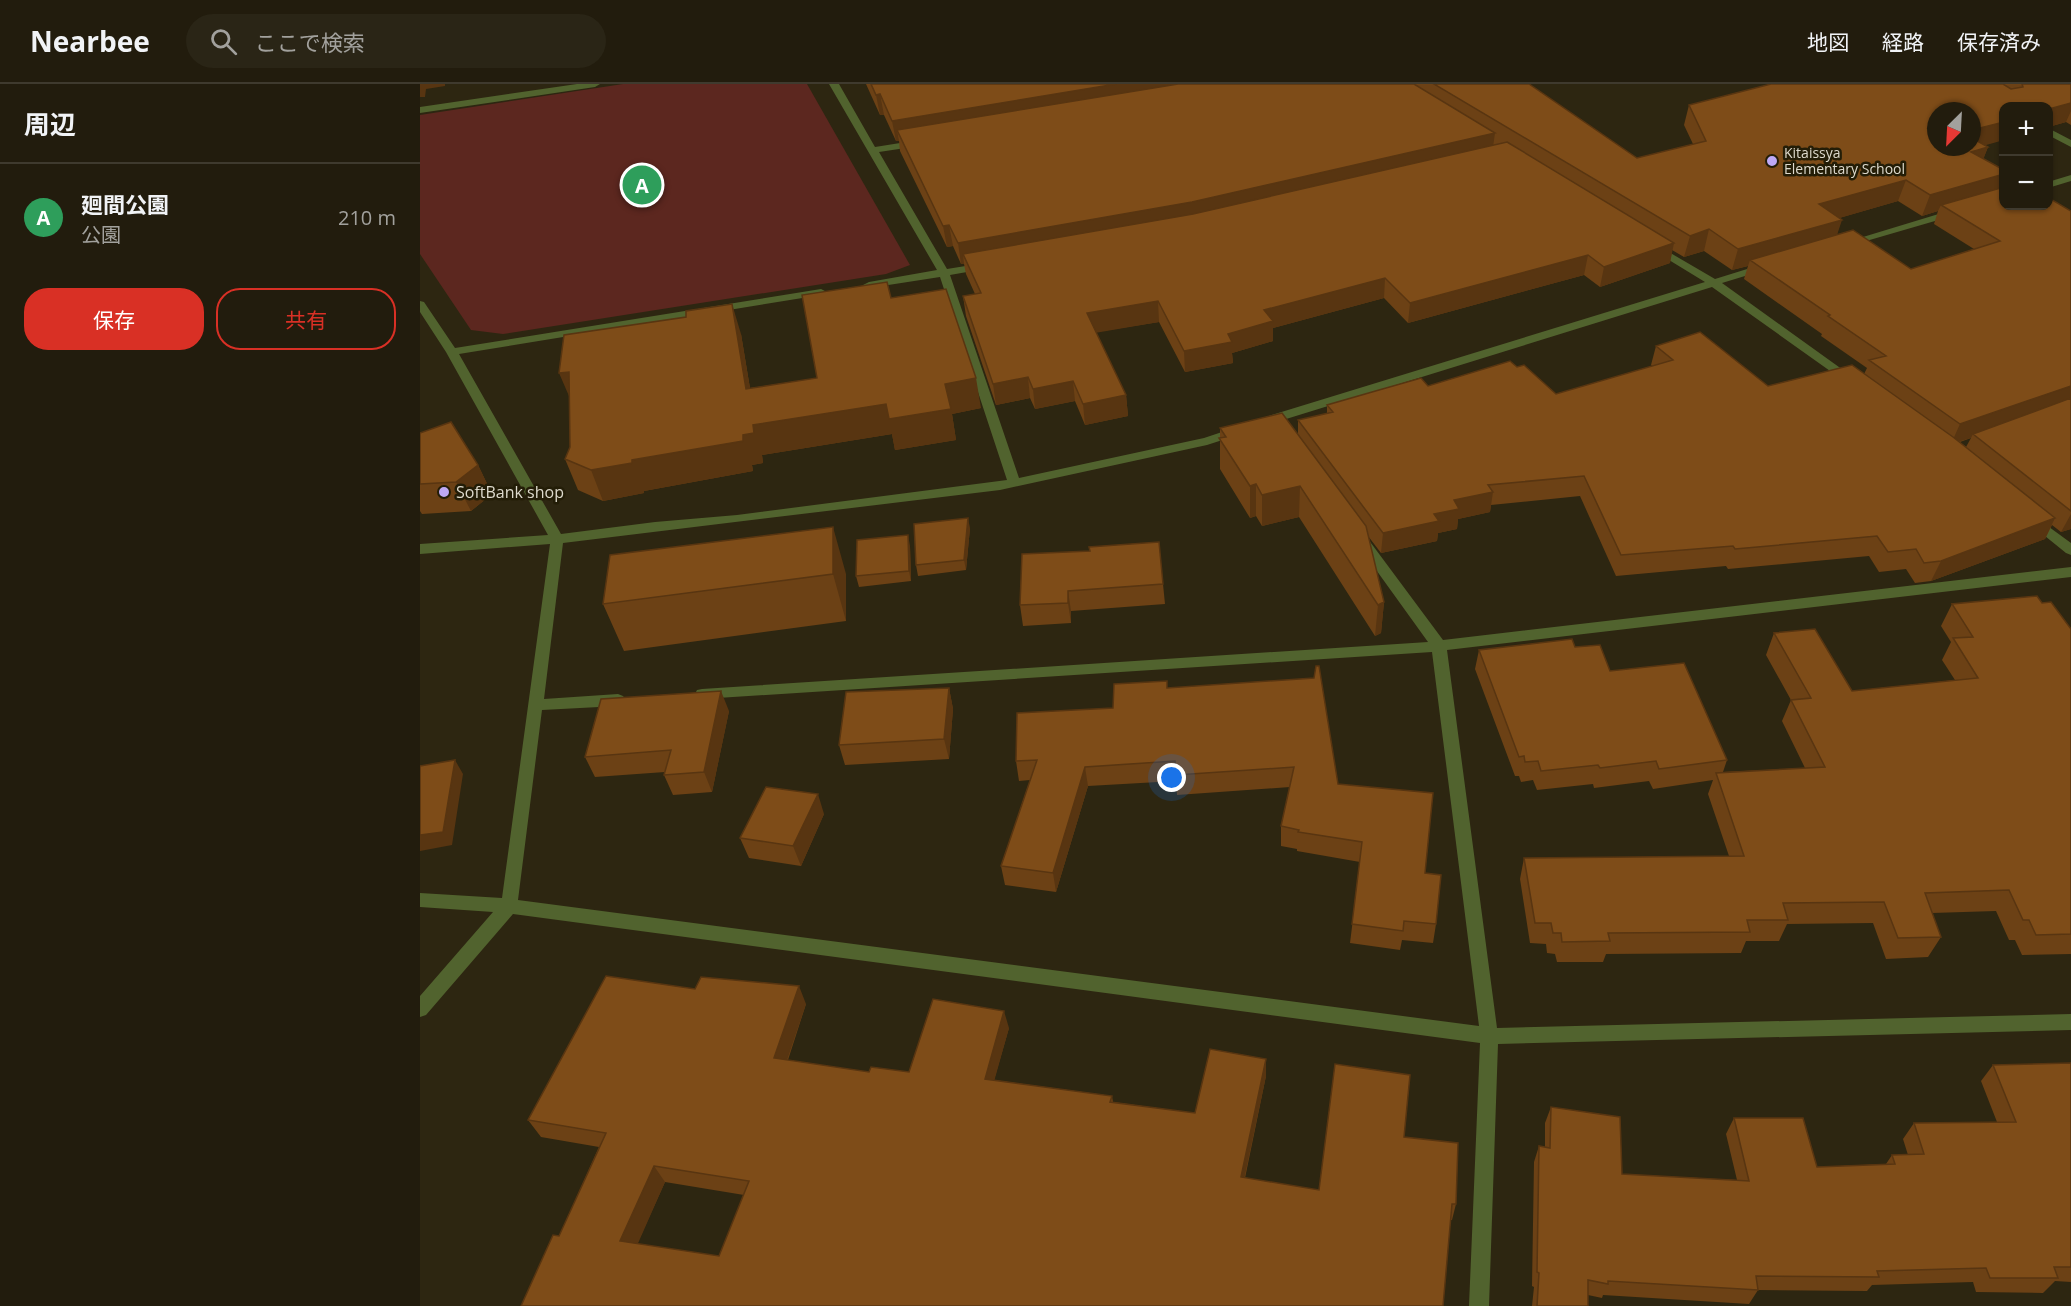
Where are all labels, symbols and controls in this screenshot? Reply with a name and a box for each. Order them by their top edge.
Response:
search box [186,14,606,68]
text: Nearbee [30,22,150,60]
icon: search [207,25,240,58]
text: ここで検索 [255,27,365,57]
text: 地図 [1807,28,1849,56]
text: 経路 [1882,28,1924,56]
text: 保存済み [1957,28,2041,56]
north arrow [1927,102,1981,156]
map controls [1999,102,2053,210]
button: + [1999,102,2053,156]
text: 周辺 [24,106,76,142]
place label: Kitaissya Elementary School [1784,143,1905,178]
marker: Kitaissya Elementary School [1765,154,1779,168]
button: − [1999,156,2053,210]
pin: A [622,162,662,208]
text: 廻間公園 [81,189,169,219]
text: A [37,204,50,231]
text: 210 m [338,204,396,231]
text: 公園 [81,221,121,248]
button: 保存 [24,288,204,350]
button: 共有 [216,288,396,350]
place label: SoftBank shop [456,481,564,503]
marker: SoftBank shop [437,485,451,499]
your location [1157,763,1186,792]

